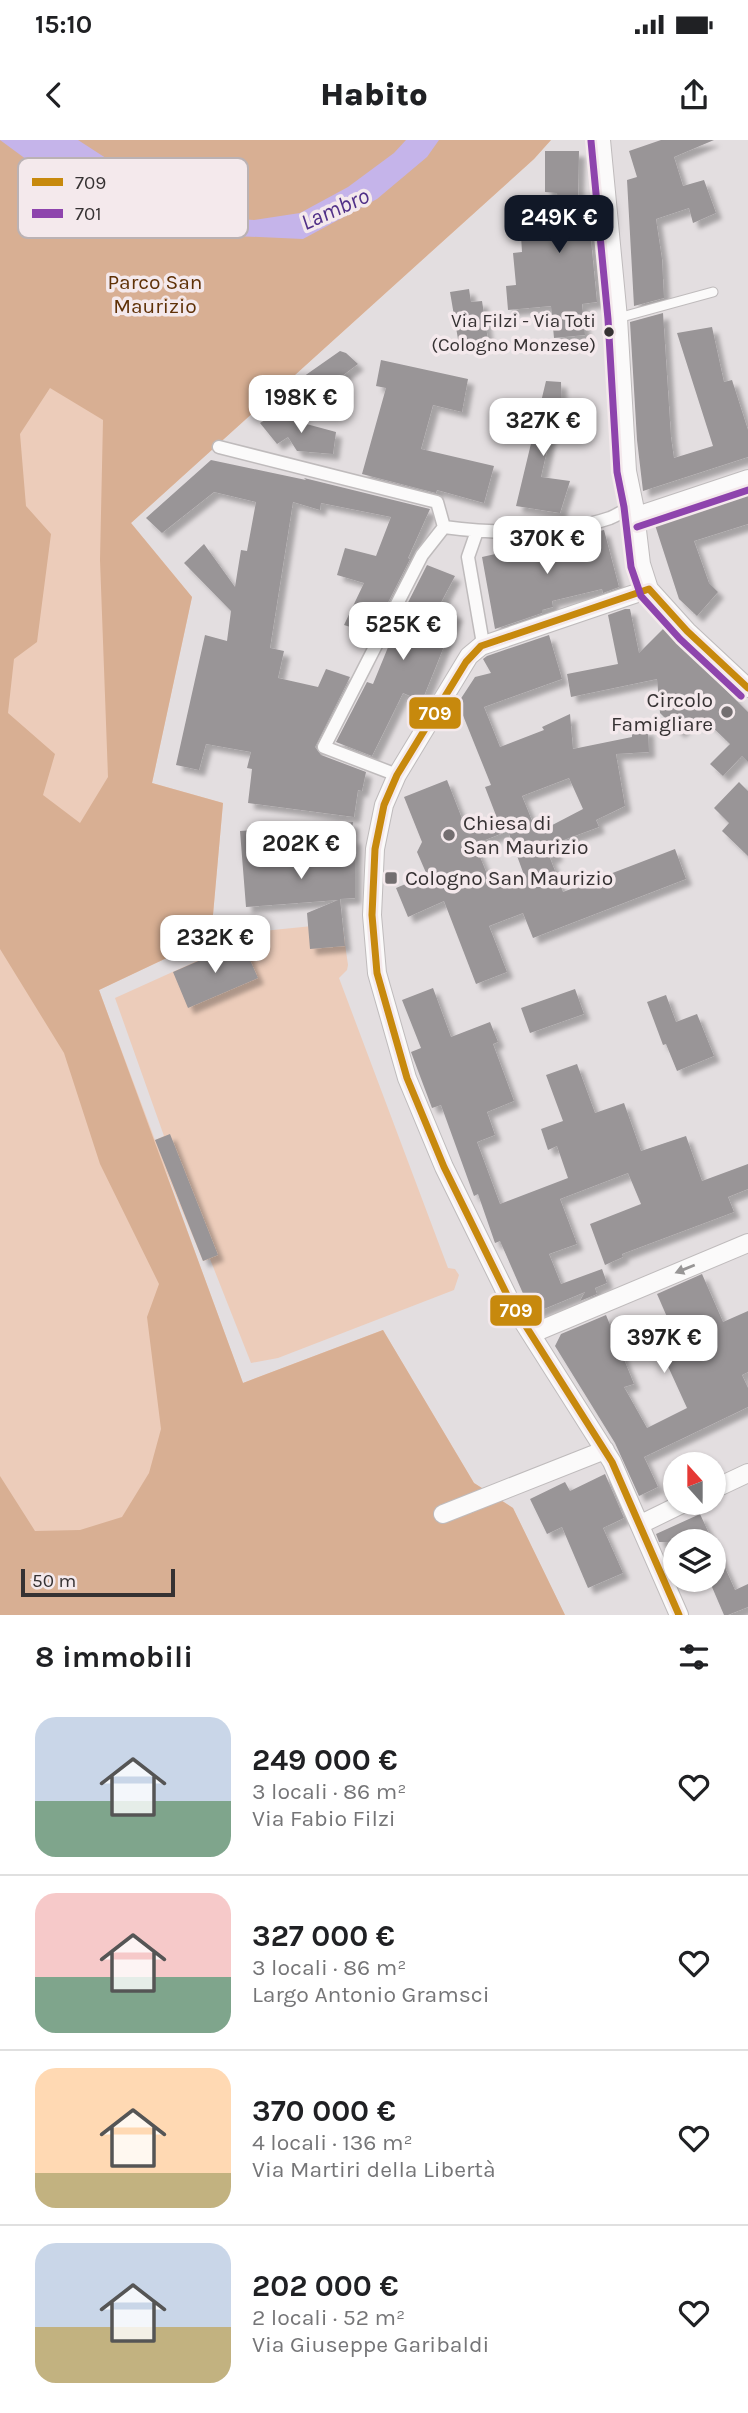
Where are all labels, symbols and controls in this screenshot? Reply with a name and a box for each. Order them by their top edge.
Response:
text: 15:10 [35,9,92,40]
icon: back [35,76,73,114]
text: Habito [320,76,428,113]
icon: share [675,76,713,114]
legend [18,158,248,238]
text: 709 [75,172,106,194]
water label: Lambro [297,182,373,236]
pin: 249K € [502,195,616,255]
text: 701 [75,203,101,225]
text: 249K € [520,204,598,231]
park label: Parco San Maurizio [107,270,203,318]
place label: Via Filzi - Via Toti (Cologno Monzese) [431,310,596,356]
marker: Via Filzi - Via Toti (Cologno Monzese) [602,325,616,339]
pin: 198K € [244,376,358,435]
text: 198K € [265,384,337,411]
pin: 327K € [486,398,600,458]
text: 327K € [505,407,581,434]
pin: 370K € [490,516,604,576]
text: 370K € [509,525,585,552]
pin: 525K € [346,602,460,662]
text: 525K € [365,611,441,638]
place label: Circolo Famigliare [611,688,713,736]
line badge: 709 [408,696,462,730]
text: 709 [418,703,452,725]
marker: Circolo Famigliare [719,704,735,720]
place label: Chiesa di San Maurizio [463,811,589,859]
pin: 202K € [244,822,358,881]
marker: Chiesa di San Maurizio [441,827,457,843]
text: 202K € [262,830,340,857]
place label: Cologno San Maurizio [405,866,613,890]
marker: Cologno San Maurizio [383,870,399,886]
pin: 232K € [158,916,272,975]
text: 232K € [176,924,254,951]
one-way arrow [674,1263,695,1274]
line badge: 709 [489,1294,543,1327]
text: 709 [499,1300,533,1322]
pin: 397K € [607,1316,721,1375]
text: 397K € [626,1324,702,1351]
north arrow [663,1452,726,1516]
map controls [663,1452,726,1592]
button: layers [663,1529,726,1592]
scale bar [21,1566,175,1598]
text: 50 m [32,1570,76,1592]
icon: filters [675,1638,713,1676]
text: 8 immobili [35,1639,193,1675]
text: 249 000 € [252,1742,397,1778]
icon: home [91,1745,175,1829]
icon: heart [675,1768,713,1806]
text: 3 locali · 86 m² [252,1778,406,1805]
text: Via Fabio Filzi [252,1805,396,1832]
text: 327 000 € [252,1918,395,1954]
icon: home [91,1921,175,2005]
icon: heart [675,1944,713,1982]
text: 3 locali · 86 m² [252,1954,406,1981]
text: Largo Antonio Gramsci [252,1981,490,2008]
text: 370 000 € [252,2093,396,2129]
icon: home [91,2096,175,2180]
icon: heart [675,2119,713,2157]
text: 4 locali · 136 m² [252,2129,413,2156]
text: Via Martiri della Libertà [252,2156,496,2183]
text: 202 000 € [252,2268,398,2304]
icon: home [91,2271,175,2355]
icon: heart [675,2294,713,2332]
text: 2 locali · 52 m² [252,2304,405,2331]
text: Via Giuseppe Garibaldi [252,2331,489,2358]

